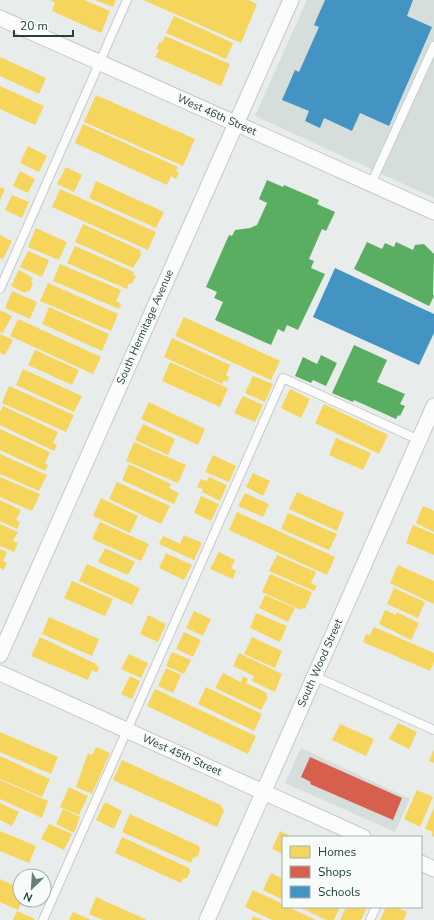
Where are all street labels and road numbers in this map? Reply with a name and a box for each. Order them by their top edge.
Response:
street label: West 46th Street [175,91,259,139]
street label: South Hermitage Avenue [113,267,177,387]
street label: South Wood Street [294,616,346,709]
street label: West 45th Street [140,731,224,779]

